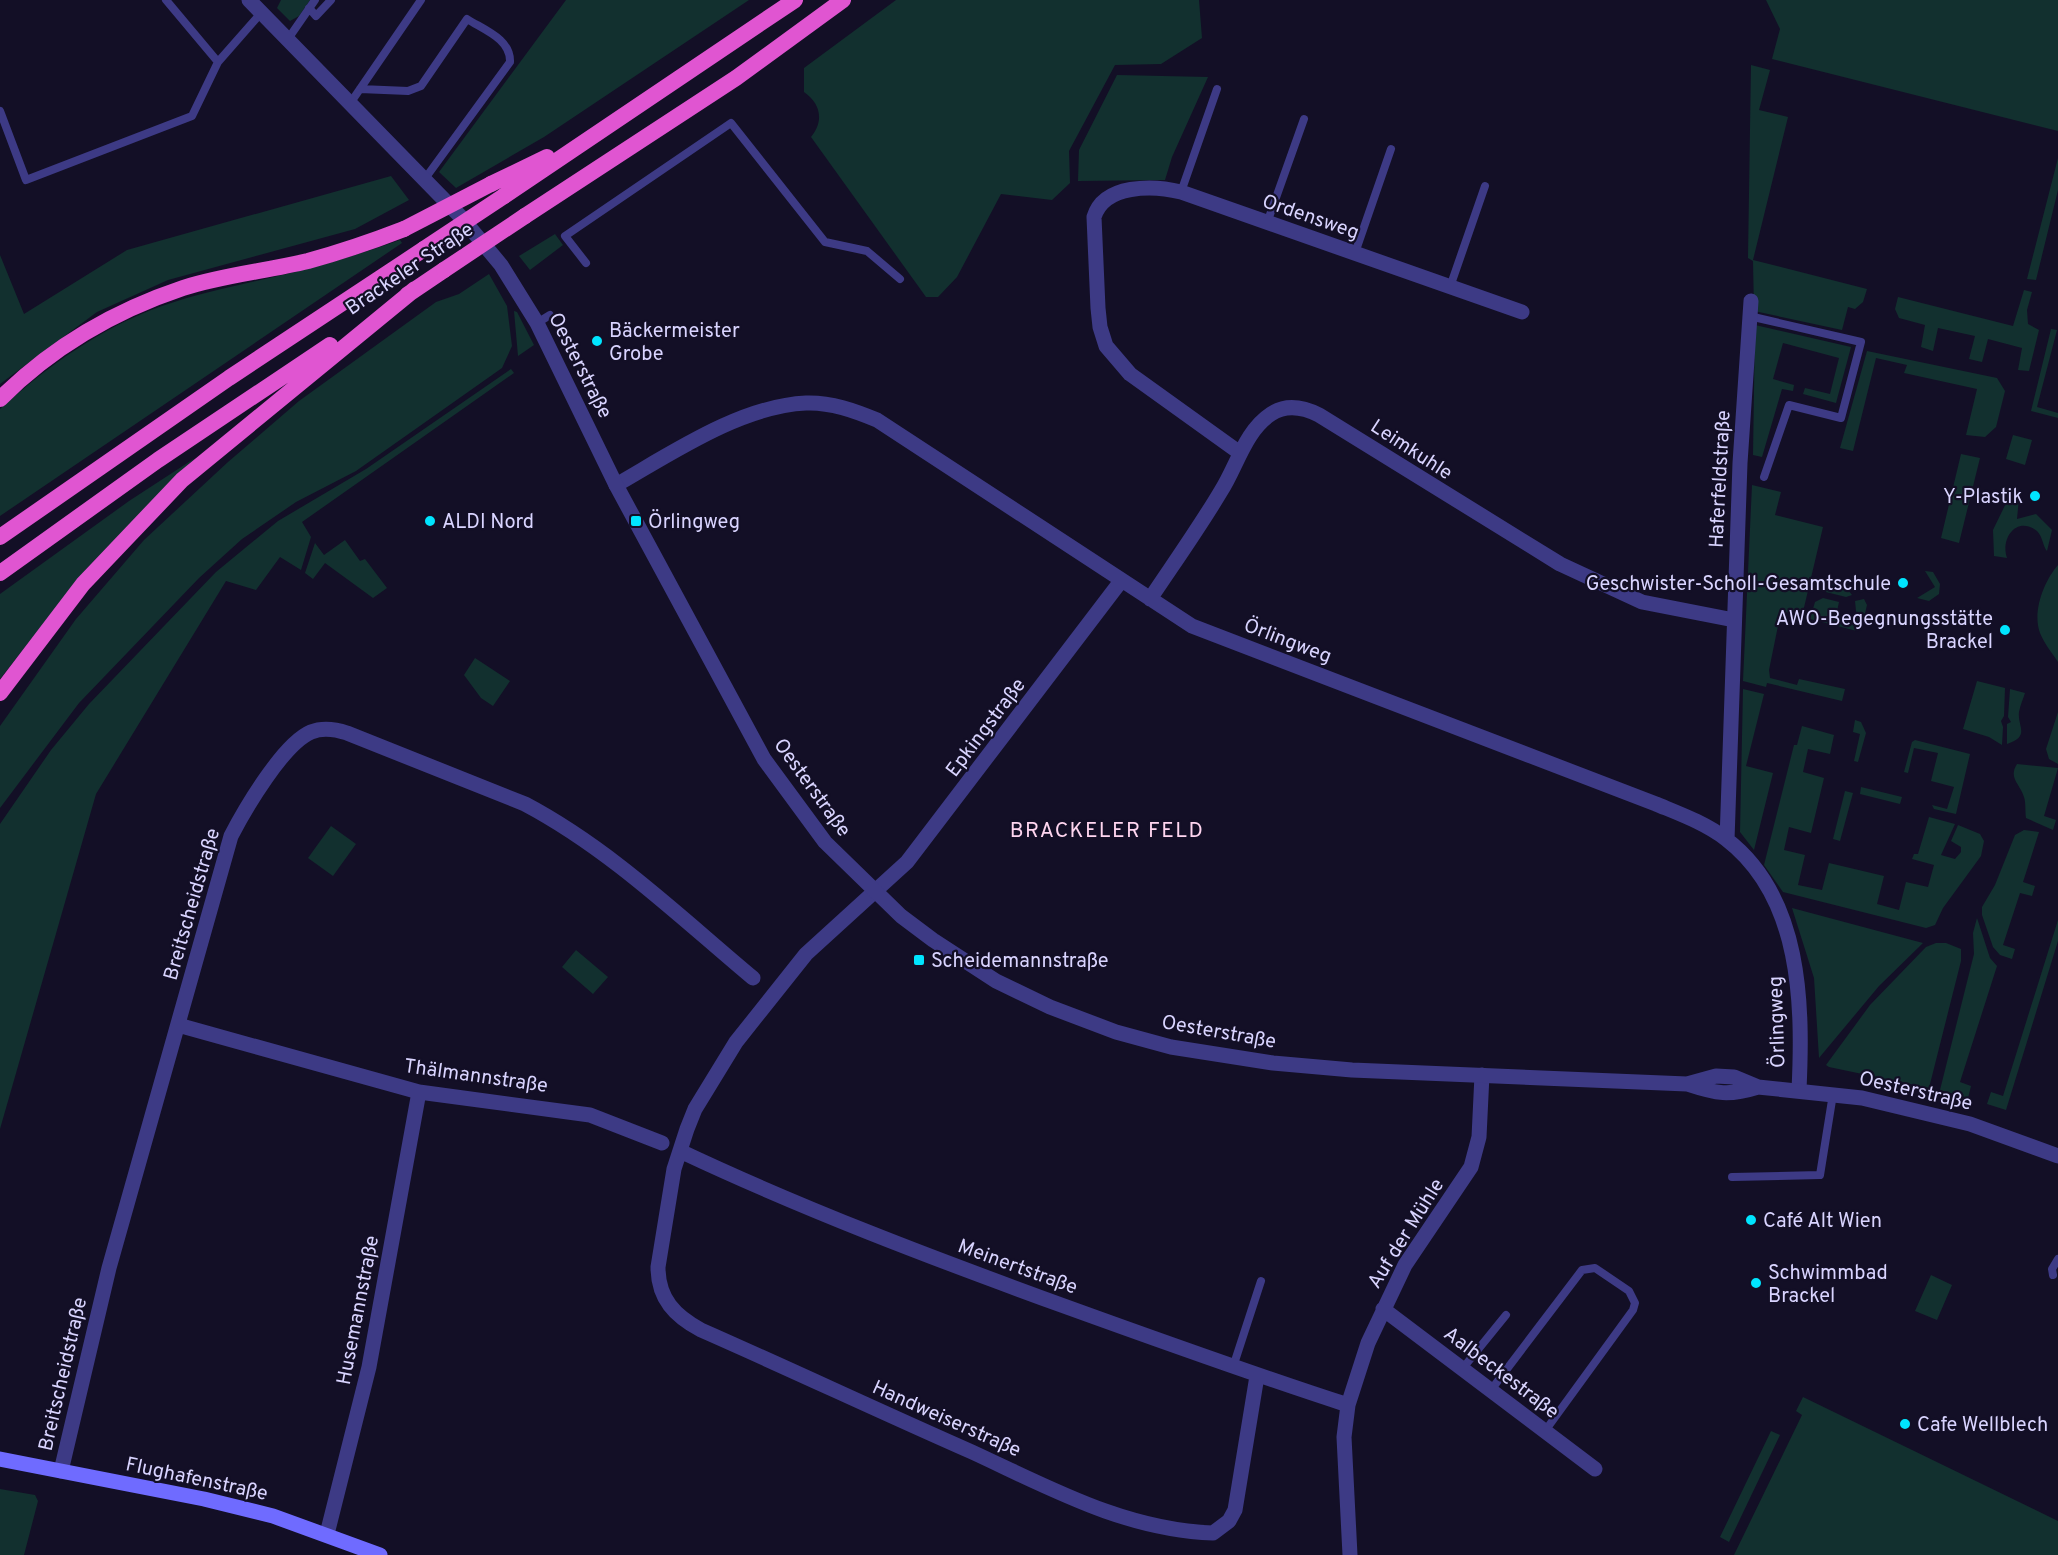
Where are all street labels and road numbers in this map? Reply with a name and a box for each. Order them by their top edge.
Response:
street label: Ordensweg [1258,189,1362,247]
street label: Brackeler Straße [341,217,479,322]
street label: Oesterstraße [541,308,617,423]
street label: Haferfeldstraße [1704,410,1738,549]
street label: Leimkuhle [1365,414,1457,487]
street label: Örlingweg [1240,612,1335,670]
street label: Epkingstraße [941,674,1032,783]
street label: Oesterstraße [767,734,856,843]
street label: Breitscheidstraße [159,825,227,984]
street label: Örlingweg [1762,976,1793,1068]
street label: Oesterstraße [1159,1010,1278,1056]
street label: Thälmannstraße [402,1054,549,1100]
street label: Oesterstraße [1856,1066,1975,1118]
street label: Auf der Mühle [1362,1174,1451,1294]
street label: Husemannstraße [332,1233,386,1387]
street label: Meinertstraße [954,1234,1081,1302]
street label: Breitscheidstraße [34,1295,94,1454]
street label: Aalbeckestraße [1438,1322,1564,1426]
street label: Handweiserstraße [868,1375,1025,1464]
street label: Flughafenstraße [123,1452,270,1508]

